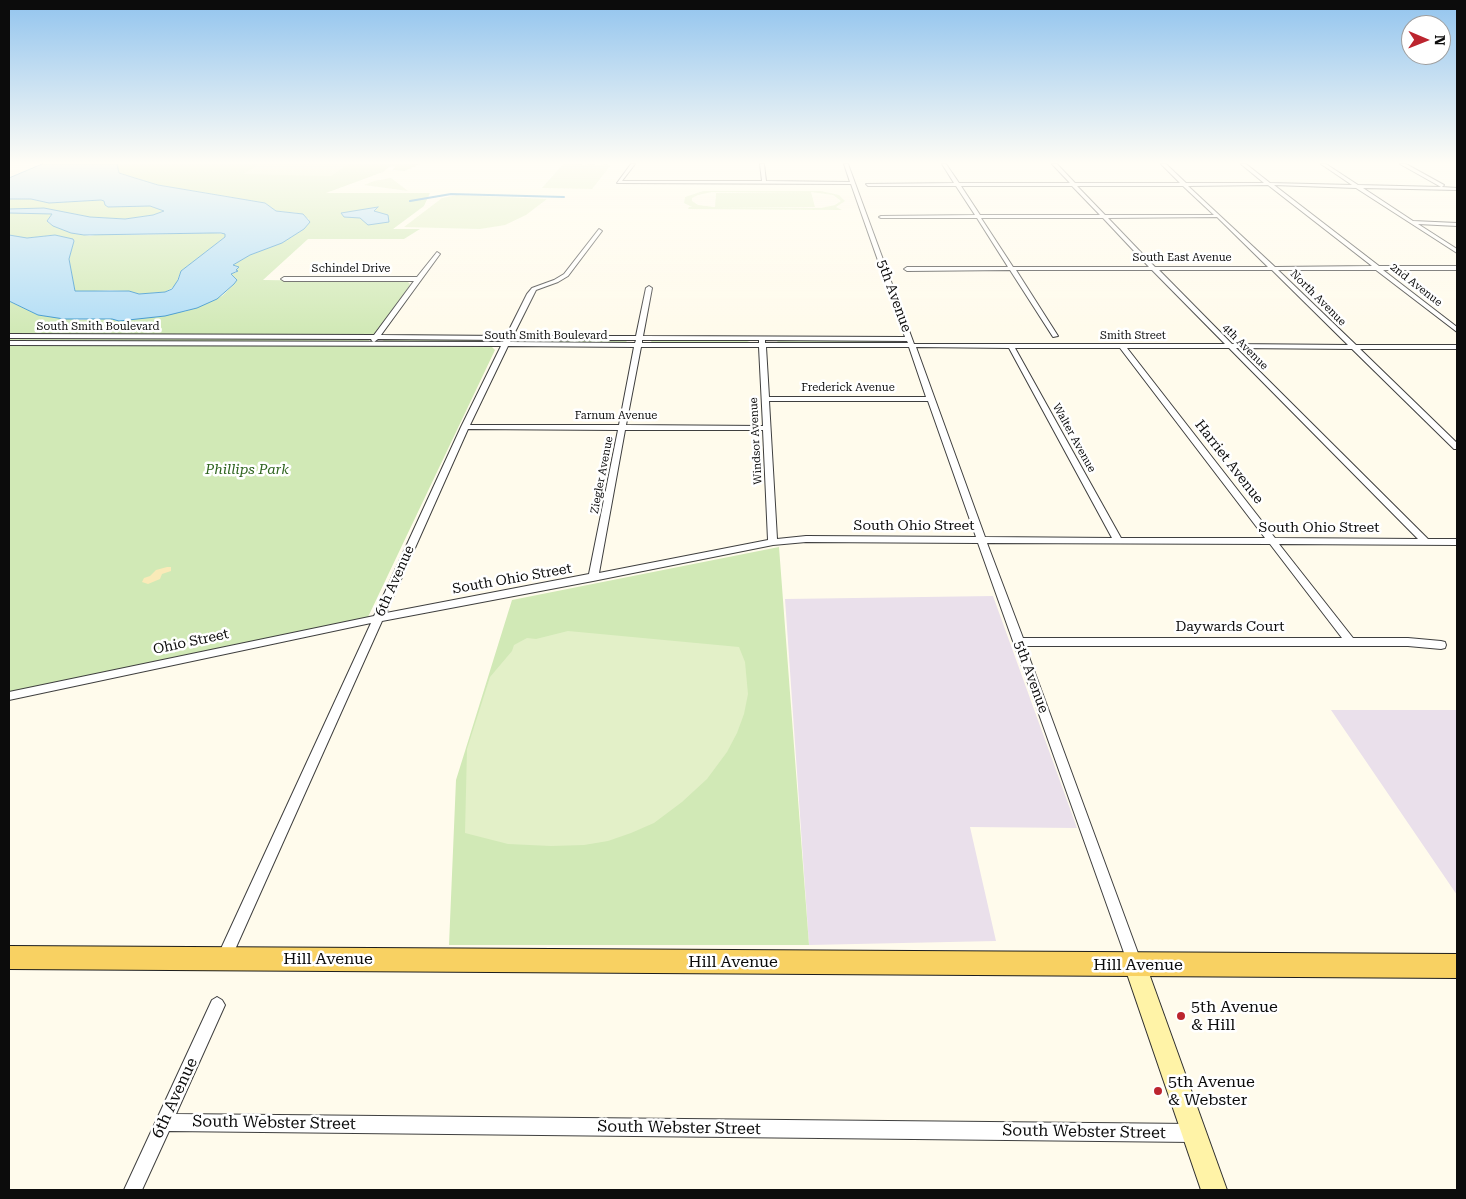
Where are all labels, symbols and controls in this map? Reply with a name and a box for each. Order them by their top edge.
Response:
north arrow [1401,15,1451,65]
text: N [1432,35,1448,46]
street label: South East Avenue [1132,251,1232,265]
street label: 5th Avenue [873,257,915,335]
street label: 2nd Avenue [1387,261,1445,309]
street label: Schindel Drive [312,262,390,276]
street label: North Avenue [1287,267,1349,329]
street label: South Smith Boulevard [37,320,159,334]
street label: 4th Avenue [1219,321,1271,373]
street label: South Smith Boulevard [485,329,607,343]
street label: Smith Street [1100,329,1166,343]
street label: Frederick Avenue [801,381,895,395]
street label: Windsor Avenue [747,397,765,485]
street label: Walter Avenue [1050,401,1098,475]
street label: Farnum Avenue [575,409,657,423]
street label: Harriet Avenue [1191,417,1267,507]
street label: Ziegler Avenue [588,435,616,515]
park label: Phillips Park [205,462,289,478]
street label: South Ohio Street [854,518,974,534]
street label: South Ohio Street [1259,520,1379,536]
street label: 6th Avenue [372,543,418,619]
street label: South Ohio Street [451,560,573,598]
street label: Daywards Court [1175,619,1285,635]
street label: Ohio Street [152,626,230,658]
street label: 5th Avenue [1010,638,1052,716]
street label: Hill Avenue [283,949,373,969]
street label: Hill Avenue [688,952,778,972]
street label: Hill Avenue [1093,955,1183,975]
place label: 5th Avenue & Hill [1191,997,1278,1035]
marker: 5th Avenue & Hill [1175,1010,1187,1022]
street label: 6th Avenue [148,1055,202,1141]
place label: 5th Avenue & Webster [1168,1072,1255,1110]
marker: 5th Avenue & Webster [1152,1085,1164,1097]
street label: South Webster Street [192,1112,356,1134]
street label: South Webster Street [597,1117,761,1139]
street label: South Webster Street [1002,1121,1166,1143]

